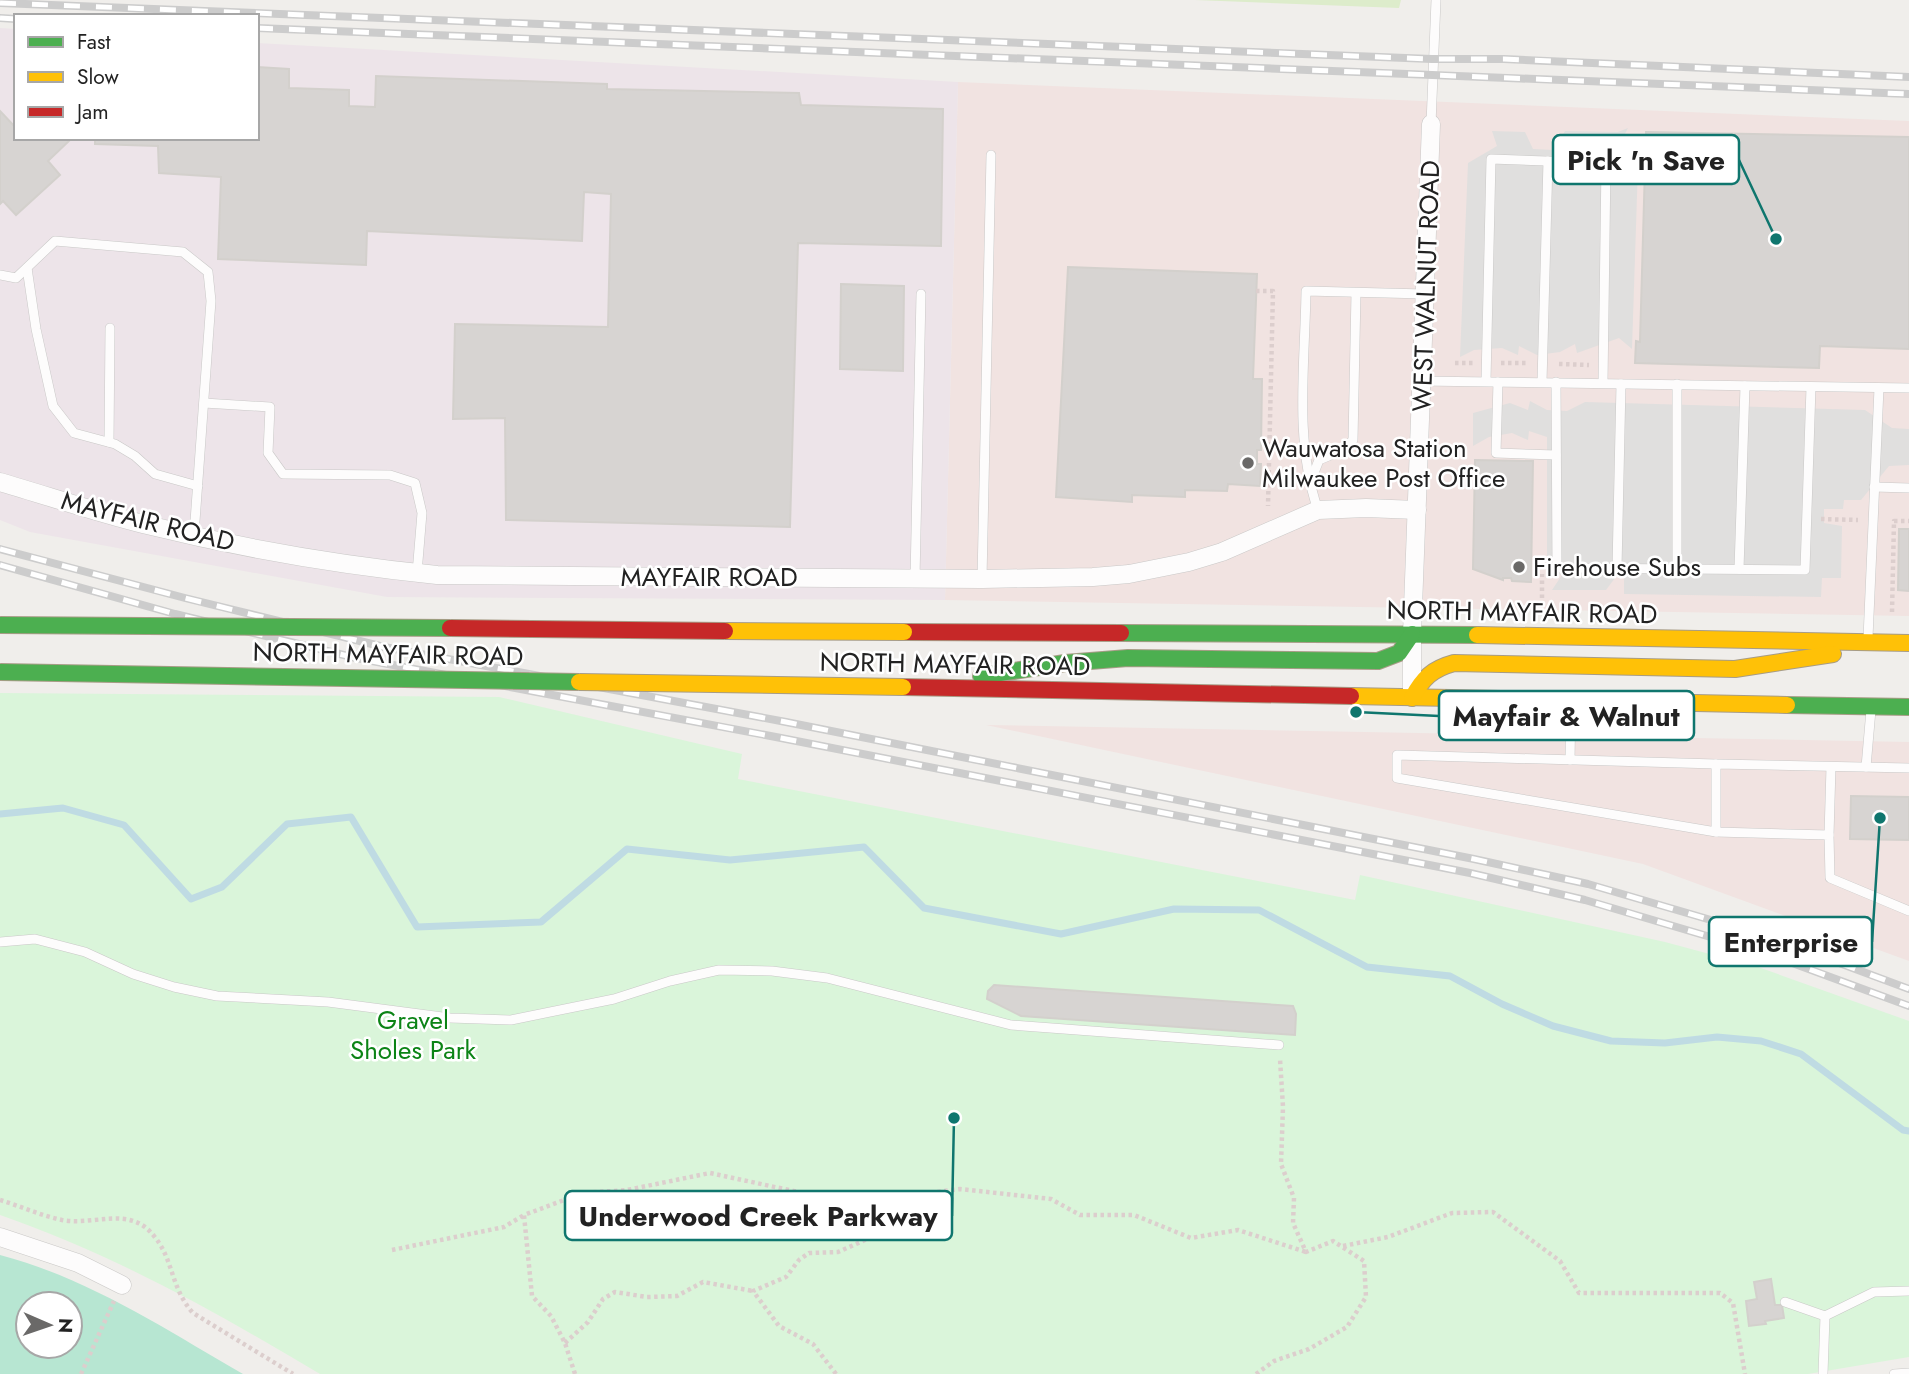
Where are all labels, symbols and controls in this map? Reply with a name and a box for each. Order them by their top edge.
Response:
legend [14,14,259,140]
text: Fast [77,27,110,57]
text: Slow [77,62,119,92]
text: Jam [74,97,109,127]
callout: Pick 'n Save [1553,135,1739,184]
text: Pick 'n Save [1567,140,1725,181]
street label: WEST WALNUT ROAD [1403,160,1449,412]
place label: Wauwatosa Station Milwaukee Post Office [1262,429,1505,497]
marker: Wauwatosa Station Milwaukee Post Office [1240,455,1256,471]
street label: MAYFAIR ROAD [57,481,239,561]
place label: Firehouse Subs [1533,548,1701,586]
street label: MAYFAIR ROAD [620,558,798,596]
marker: Firehouse Subs [1511,559,1527,575]
street label: NORTH MAYFAIR ROAD [1386,591,1658,633]
street label: NORTH MAYFAIR ROAD [252,633,524,675]
street label: NORTH MAYFAIR ROAD [819,643,1091,685]
callout: Mayfair & Walnut [1439,691,1694,740]
text: Mayfair & Walnut [1452,696,1680,737]
callout: Enterprise [1709,917,1872,966]
text: Enterprise [1724,922,1858,963]
park label: Gravel Sholes Park [350,1001,477,1069]
callout: Underwood Creek Parkway [565,1191,952,1240]
text: Underwood Creek Parkway [579,1196,938,1237]
north arrow [14,1290,84,1360]
text: N [52,1318,79,1334]

